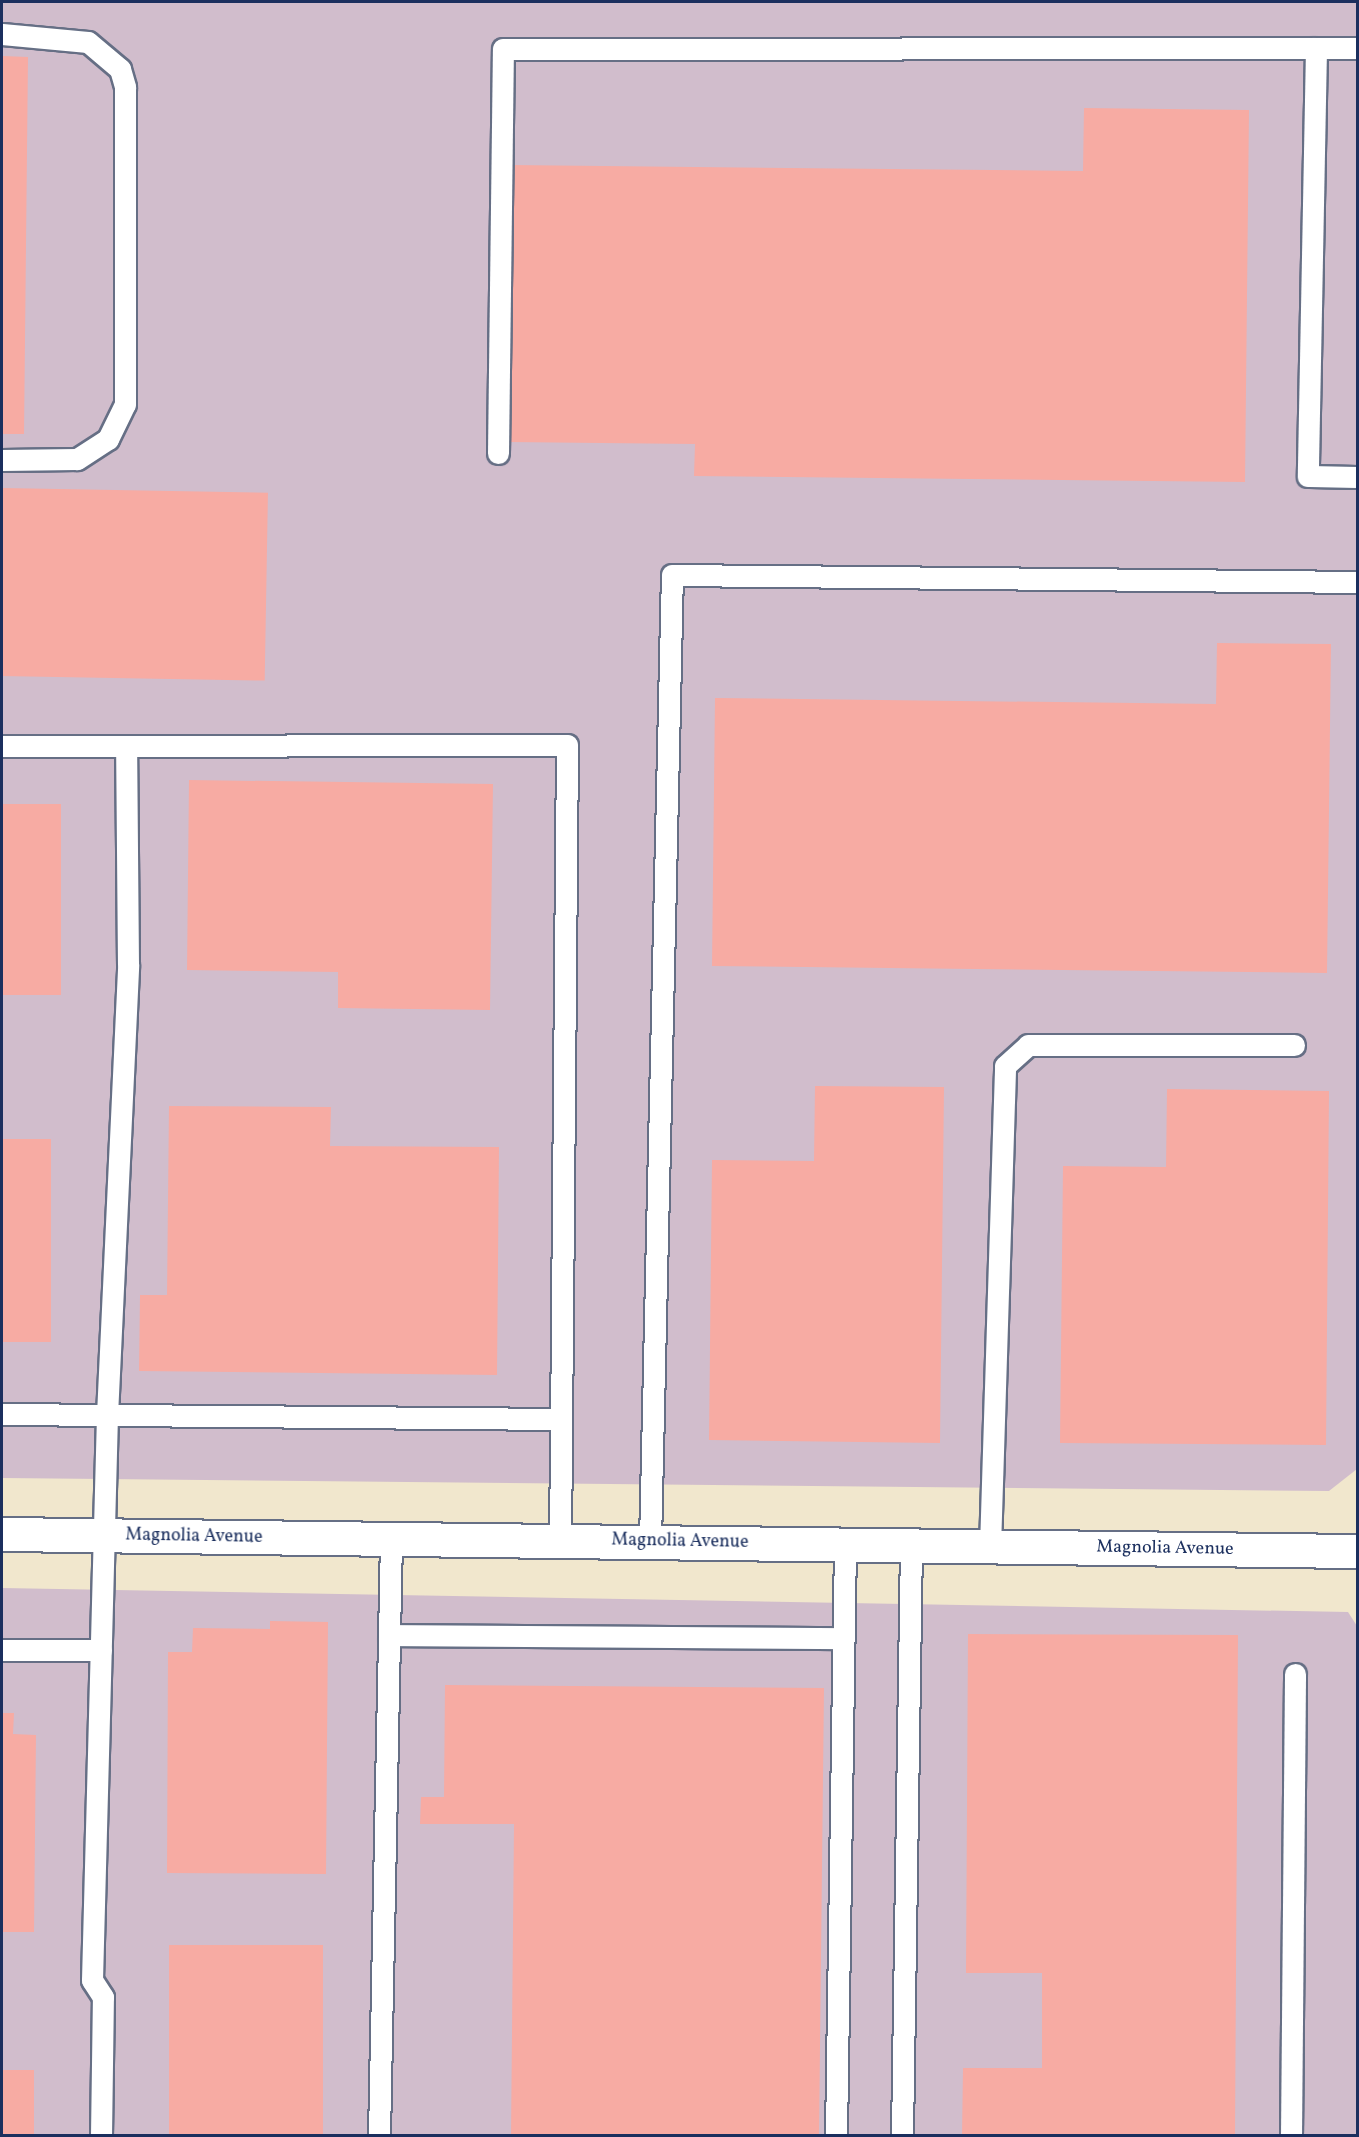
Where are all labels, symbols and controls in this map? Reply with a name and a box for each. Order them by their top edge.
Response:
street label: Magnolia Avenue [125,1525,263,1549]
street label: Magnolia Avenue [611,1530,749,1554]
street label: Magnolia Avenue [1096,1537,1234,1561]

